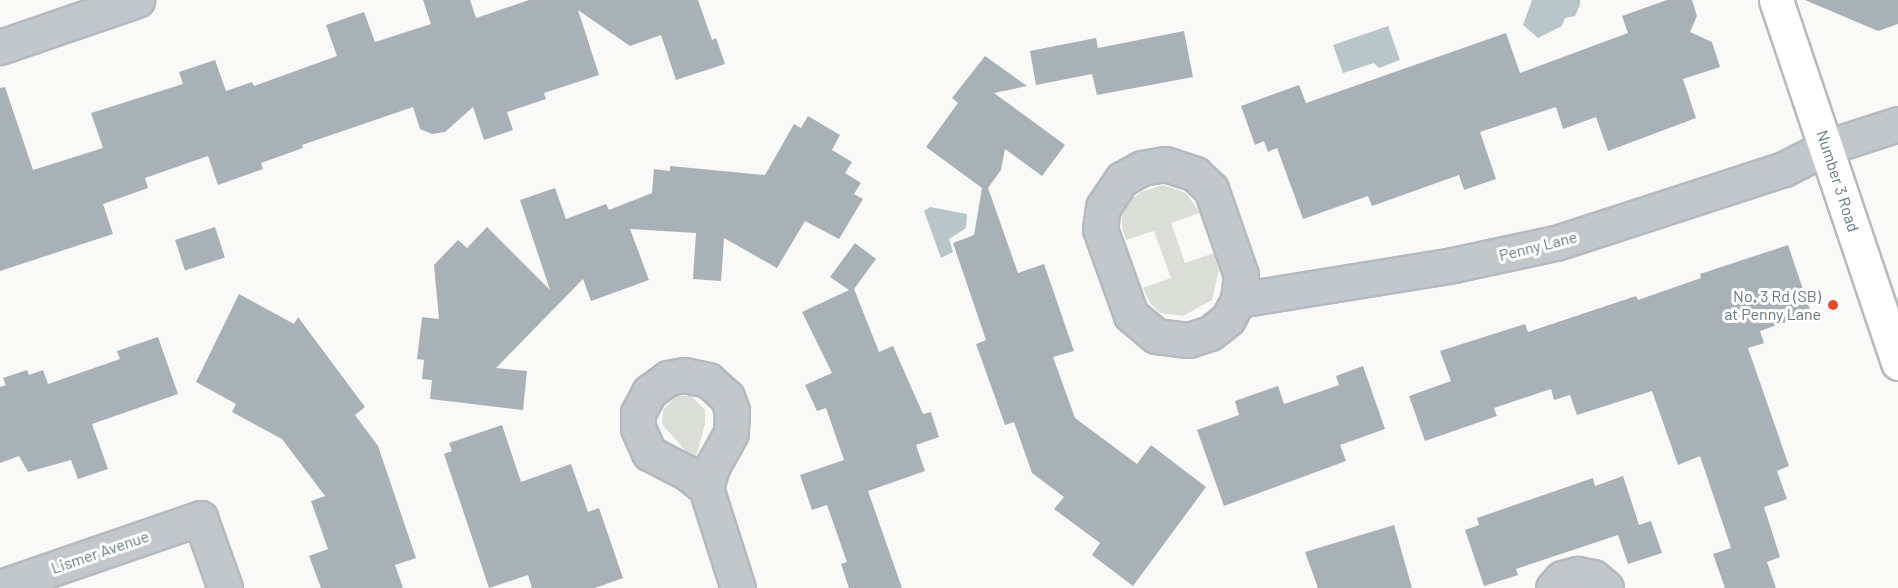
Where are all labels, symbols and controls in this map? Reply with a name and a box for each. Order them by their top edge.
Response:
street label: Number 3 Road [1813,128,1863,234]
street label: Penny Lane [1497,227,1579,265]
place label: No. 3 Rd (SB) at Penny Lane [1724,286,1821,324]
marker: No. 3 Rd (SB) at Penny Lane [1826,298,1840,312]
street label: Lismer Avenue [48,526,152,578]

